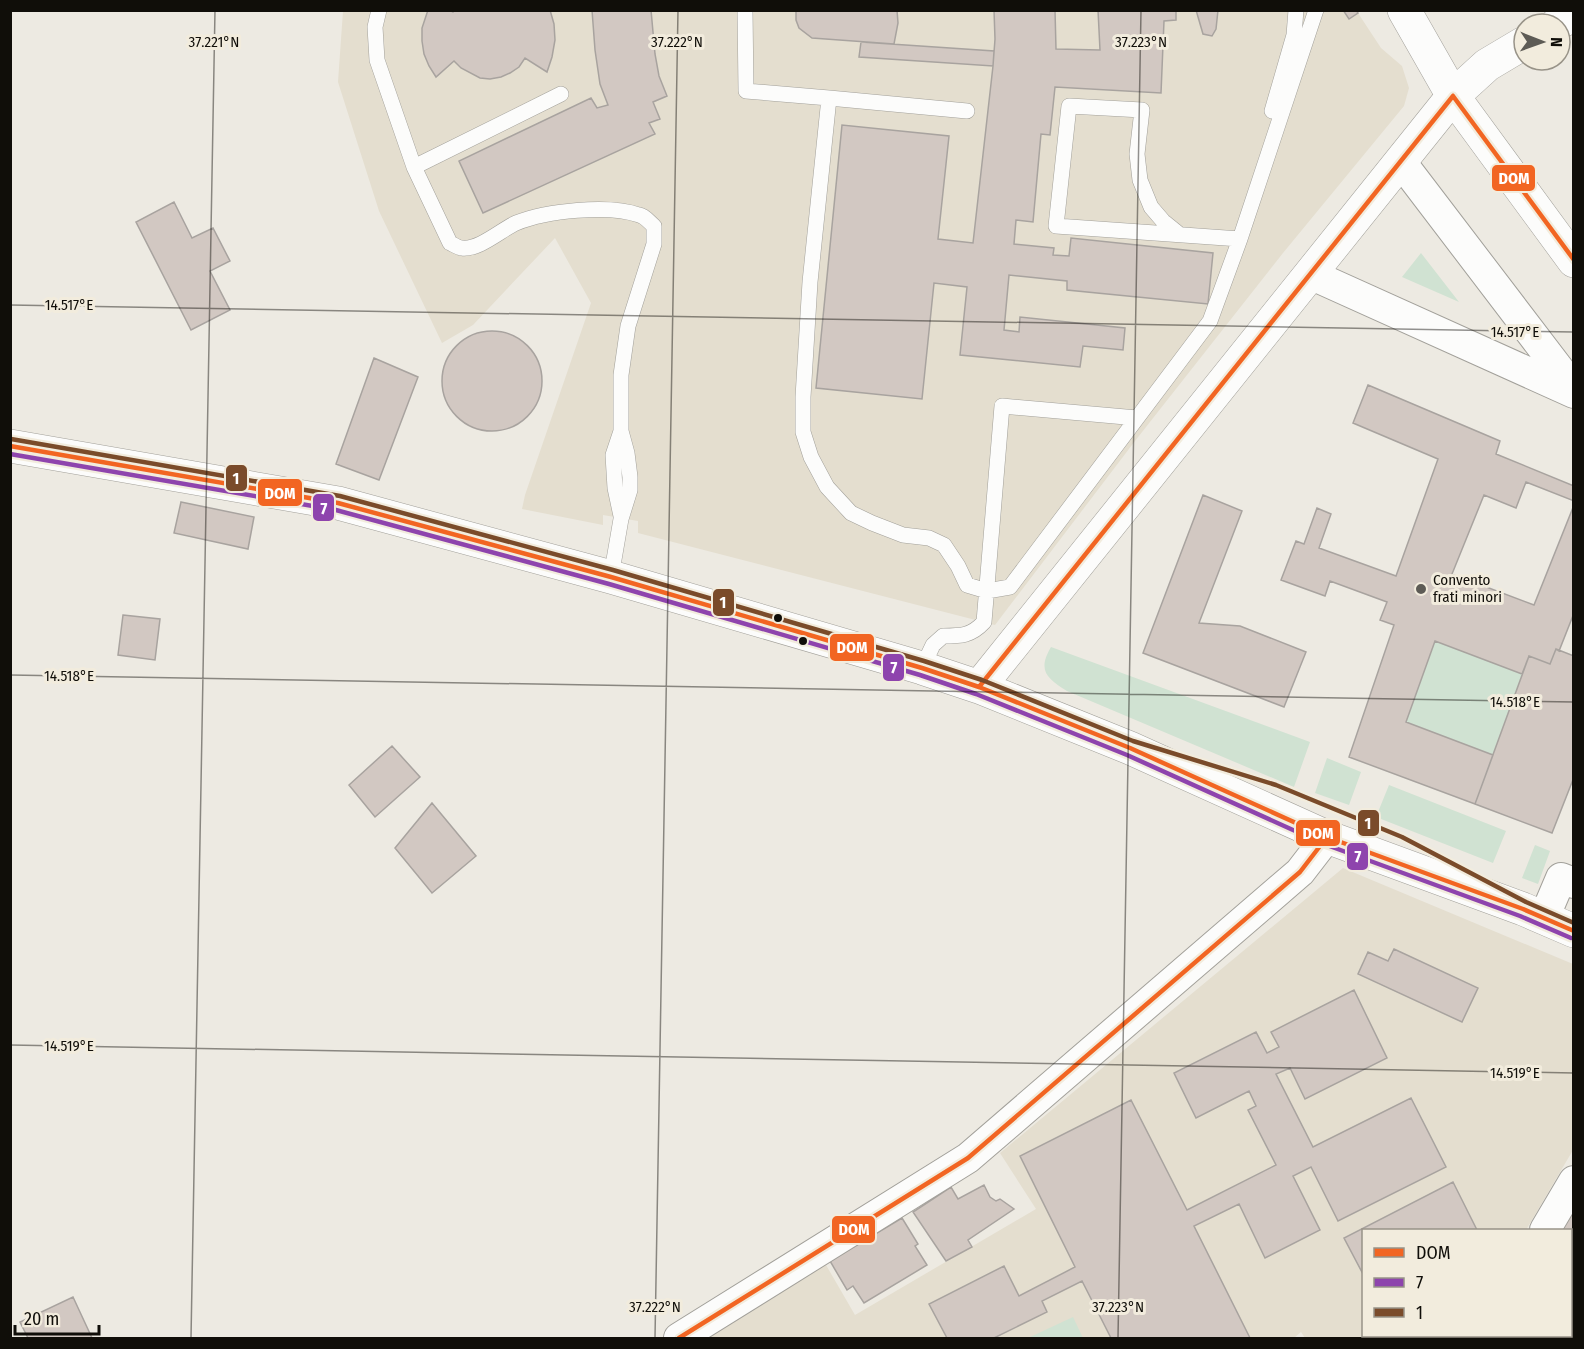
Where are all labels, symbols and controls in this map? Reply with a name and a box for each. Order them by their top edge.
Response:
north arrow [1512,12,1572,72]
text: 37.221°N [189,33,239,51]
text: 37.222°N [651,33,703,51]
text: 37.223°N [1115,33,1167,51]
text: N [1547,37,1566,47]
line badge: DOM [1491,164,1536,192]
text: DOM [1499,169,1530,188]
text: 14.517°E [45,296,93,314]
text: 14.517°E [1491,323,1539,341]
line badge: 1 [225,464,248,492]
text: 1 [233,469,239,488]
line badge: DOM [257,478,303,507]
text: DOM [265,484,296,503]
line badge: 7 [312,493,335,522]
text: 7 [321,499,328,518]
place label: Convento frati minori [1433,571,1502,606]
marker: Convento frati minori [1414,582,1428,596]
line badge: 1 [712,588,735,617]
text: 1 [720,593,726,612]
unlabelled marker [772,612,784,624]
line badge: DOM [829,633,875,662]
unlabelled marker [797,635,809,647]
text: DOM [837,638,868,657]
line badge: 7 [882,653,905,682]
text: 7 [891,658,898,677]
text: 14.518°E [44,667,94,685]
text: 14.518°E [1490,693,1540,711]
line badge: 1 [1357,809,1380,837]
text: 1 [1365,814,1371,833]
line badge: DOM [1295,819,1341,847]
text: DOM [1303,824,1334,843]
line badge: 7 [1346,842,1369,871]
text: 7 [1355,847,1362,866]
text: 14.519°E [44,1037,94,1055]
text: 14.519°E [1490,1064,1540,1082]
line badge: DOM [831,1215,876,1244]
text: DOM [839,1220,870,1239]
legend [1362,1229,1572,1337]
text: DOM [1416,1242,1450,1264]
text: 7 [1416,1272,1423,1294]
scale bar [15,1298,99,1336]
text: 37.222°N [629,1298,681,1316]
text: 37.223°N [1092,1298,1144,1316]
text: 1 [1416,1302,1423,1324]
text: 20 m [24,1308,59,1330]

